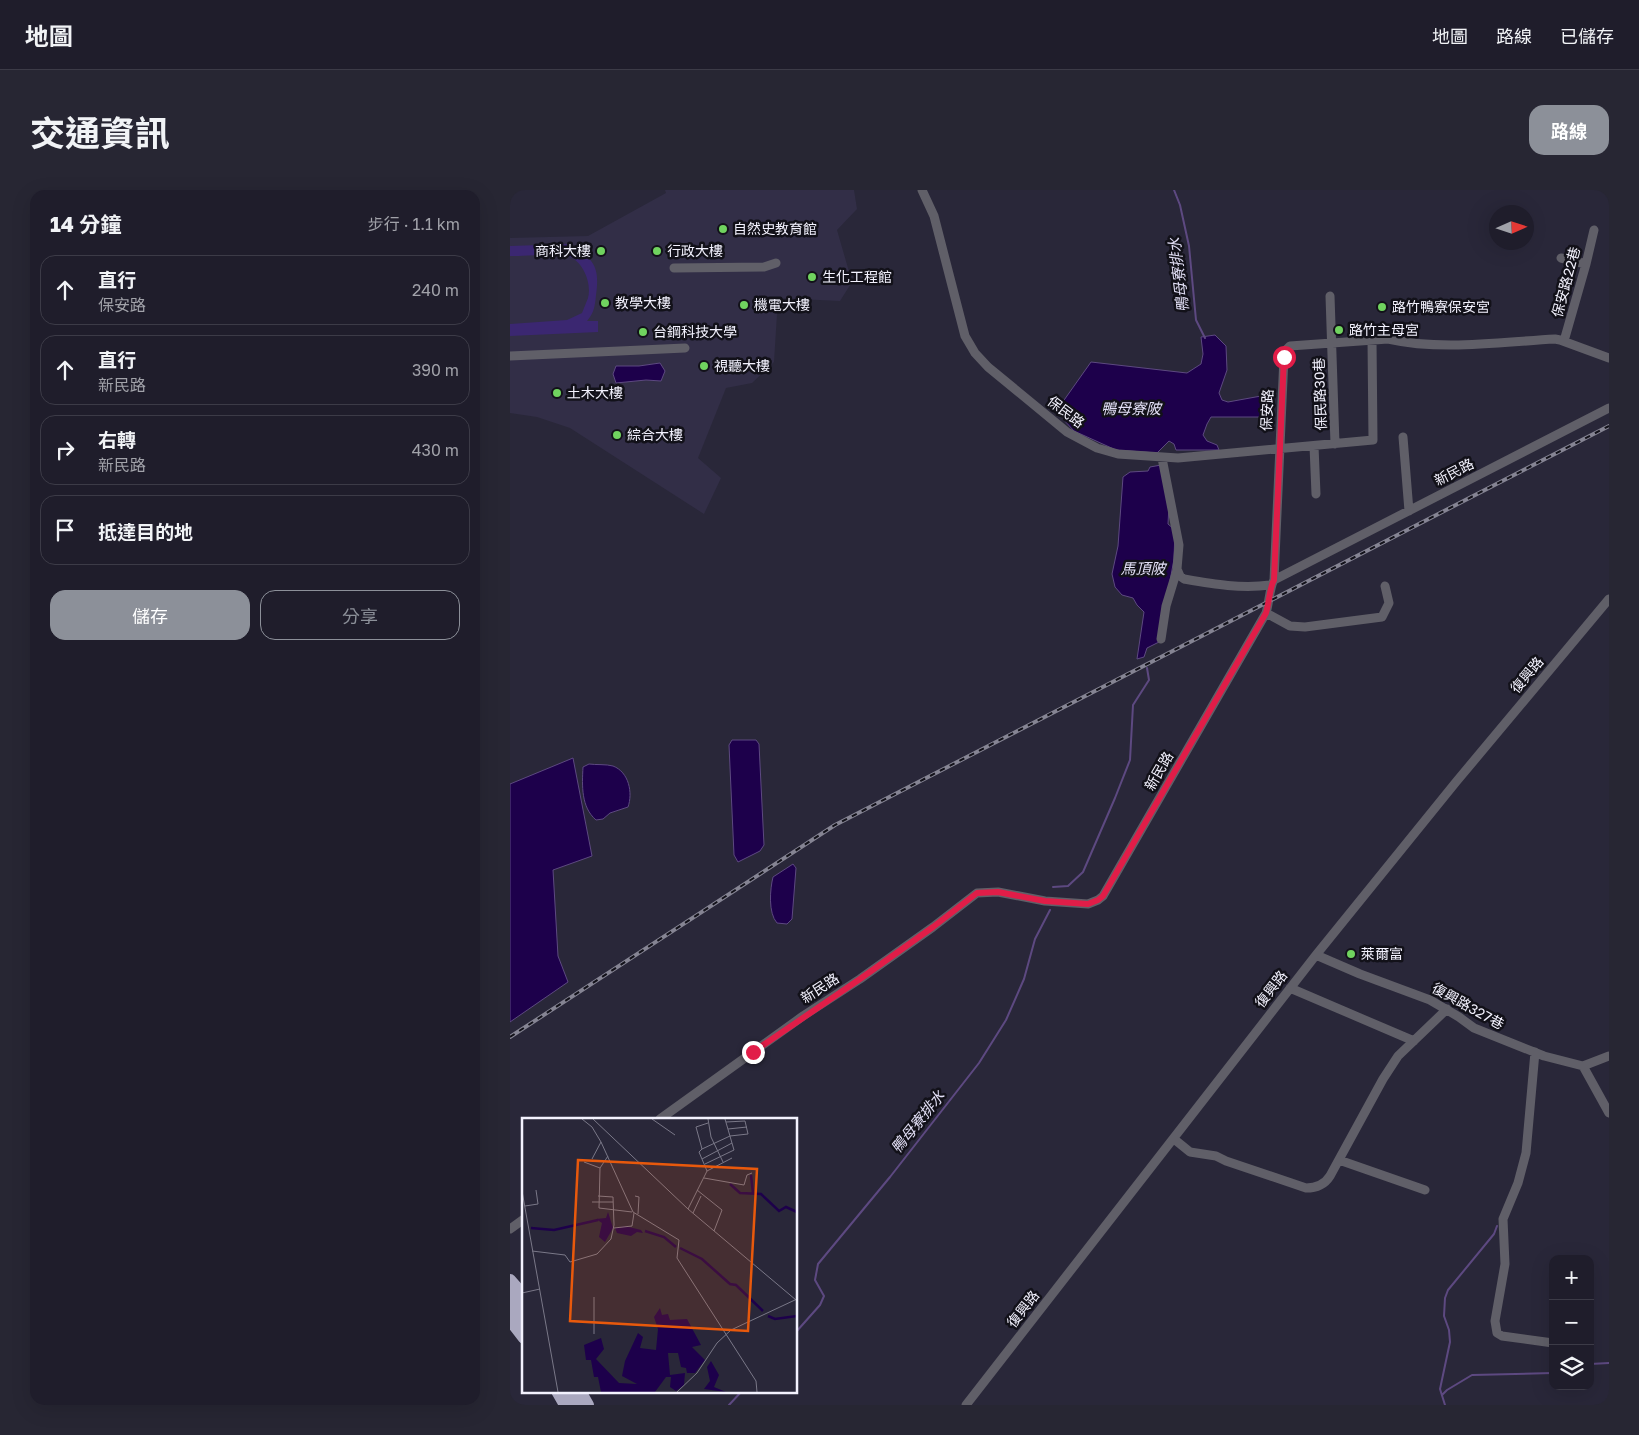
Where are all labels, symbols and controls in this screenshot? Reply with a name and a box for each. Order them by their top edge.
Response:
text: 地圖 [25,21,73,50]
text: 地圖 [1432,25,1468,47]
text: 路線 [1496,25,1532,47]
text: 已儲存 [1560,25,1614,47]
button: 路線 [1529,105,1609,155]
text: 交通資訊 [30,112,170,154]
north arrow [1489,205,1534,250]
text: 14 分鐘 [50,211,121,237]
text: 步行 · 1.1 km [368,214,460,234]
place label: 自然史教育館 [733,220,817,237]
marker: 自然史教育館 [717,223,729,235]
water label: 鴨母寮排水 [1164,236,1192,313]
place label: 商科大樓 [535,242,591,259]
place label: 行政大樓 [667,242,723,259]
marker: 商科大樓 [595,245,607,257]
marker: 行政大樓 [651,245,663,257]
street label: 保安路22巷 [1548,245,1583,319]
text: 直行 [98,268,136,291]
place label: 生化工程館 [822,268,892,285]
marker: 生化工程館 [806,271,818,283]
icon: ahead [51,276,79,304]
text: 240 m [412,280,459,300]
place label: 教學大樓 [615,294,671,311]
text: 保安路 [98,295,146,315]
place label: 機電大樓 [754,296,810,313]
marker: 教學大樓 [599,297,611,309]
place label: 路竹鴨寮保安宮 [1392,298,1490,315]
marker: 機電大樓 [738,299,750,311]
marker: 路竹鴨寮保安宮 [1376,301,1388,313]
place label: 路竹主母宮 [1349,321,1419,338]
place label: 台鋼科技大學 [653,323,737,340]
marker: 路竹主母宮 [1333,324,1345,336]
marker: 台鋼科技大學 [637,326,649,338]
route start [1273,346,1296,369]
text: 直行 [98,348,136,371]
icon: ahead [51,356,79,384]
place label: 視聽大樓 [714,357,770,374]
street label: 保民路30巷 [1310,357,1329,431]
text: 390 m [412,360,459,380]
marker: 視聽大樓 [698,360,710,372]
text: 新民路 [98,375,146,395]
place label: 土木大樓 [567,384,623,401]
marker: 土木大樓 [551,387,563,399]
street label: 保安路 [1257,389,1276,431]
street label: 保民路 [1044,392,1088,431]
water label: 鴨母寮陂 [1101,399,1163,417]
place label: 綜合大樓 [627,426,683,443]
text: 右轉 [98,428,136,451]
marker: 綜合大樓 [611,429,623,441]
icon: right [51,436,79,464]
text: 430 m [412,440,459,460]
street label: 新民路 [1431,454,1476,489]
text: 新民路 [98,455,146,475]
icon: arrive [51,516,79,544]
text: 抵達目的地 [98,520,193,543]
water label: 馬頂陂 [1120,559,1167,577]
button: 儲存 [50,590,250,640]
button: 分享 [260,590,460,640]
street label: 復興路 [1507,653,1547,696]
street label: 新民路 [1141,748,1176,793]
place label: 萊爾富 [1361,945,1403,962]
marker: 萊爾富 [1345,948,1357,960]
street label: 復興路 [1251,967,1290,1010]
street label: 新民路 [797,969,842,1006]
street label: 復興路327巷 [1429,979,1507,1032]
route end [742,1041,765,1064]
water label: 鴨母寮排水 [887,1086,948,1156]
inset map [522,1118,798,1392]
map controls [1549,1255,1594,1390]
button: + [1549,1255,1594,1300]
street label: 復興路 [1003,1287,1042,1330]
button: − [1549,1300,1594,1345]
button: layers [1549,1345,1594,1390]

